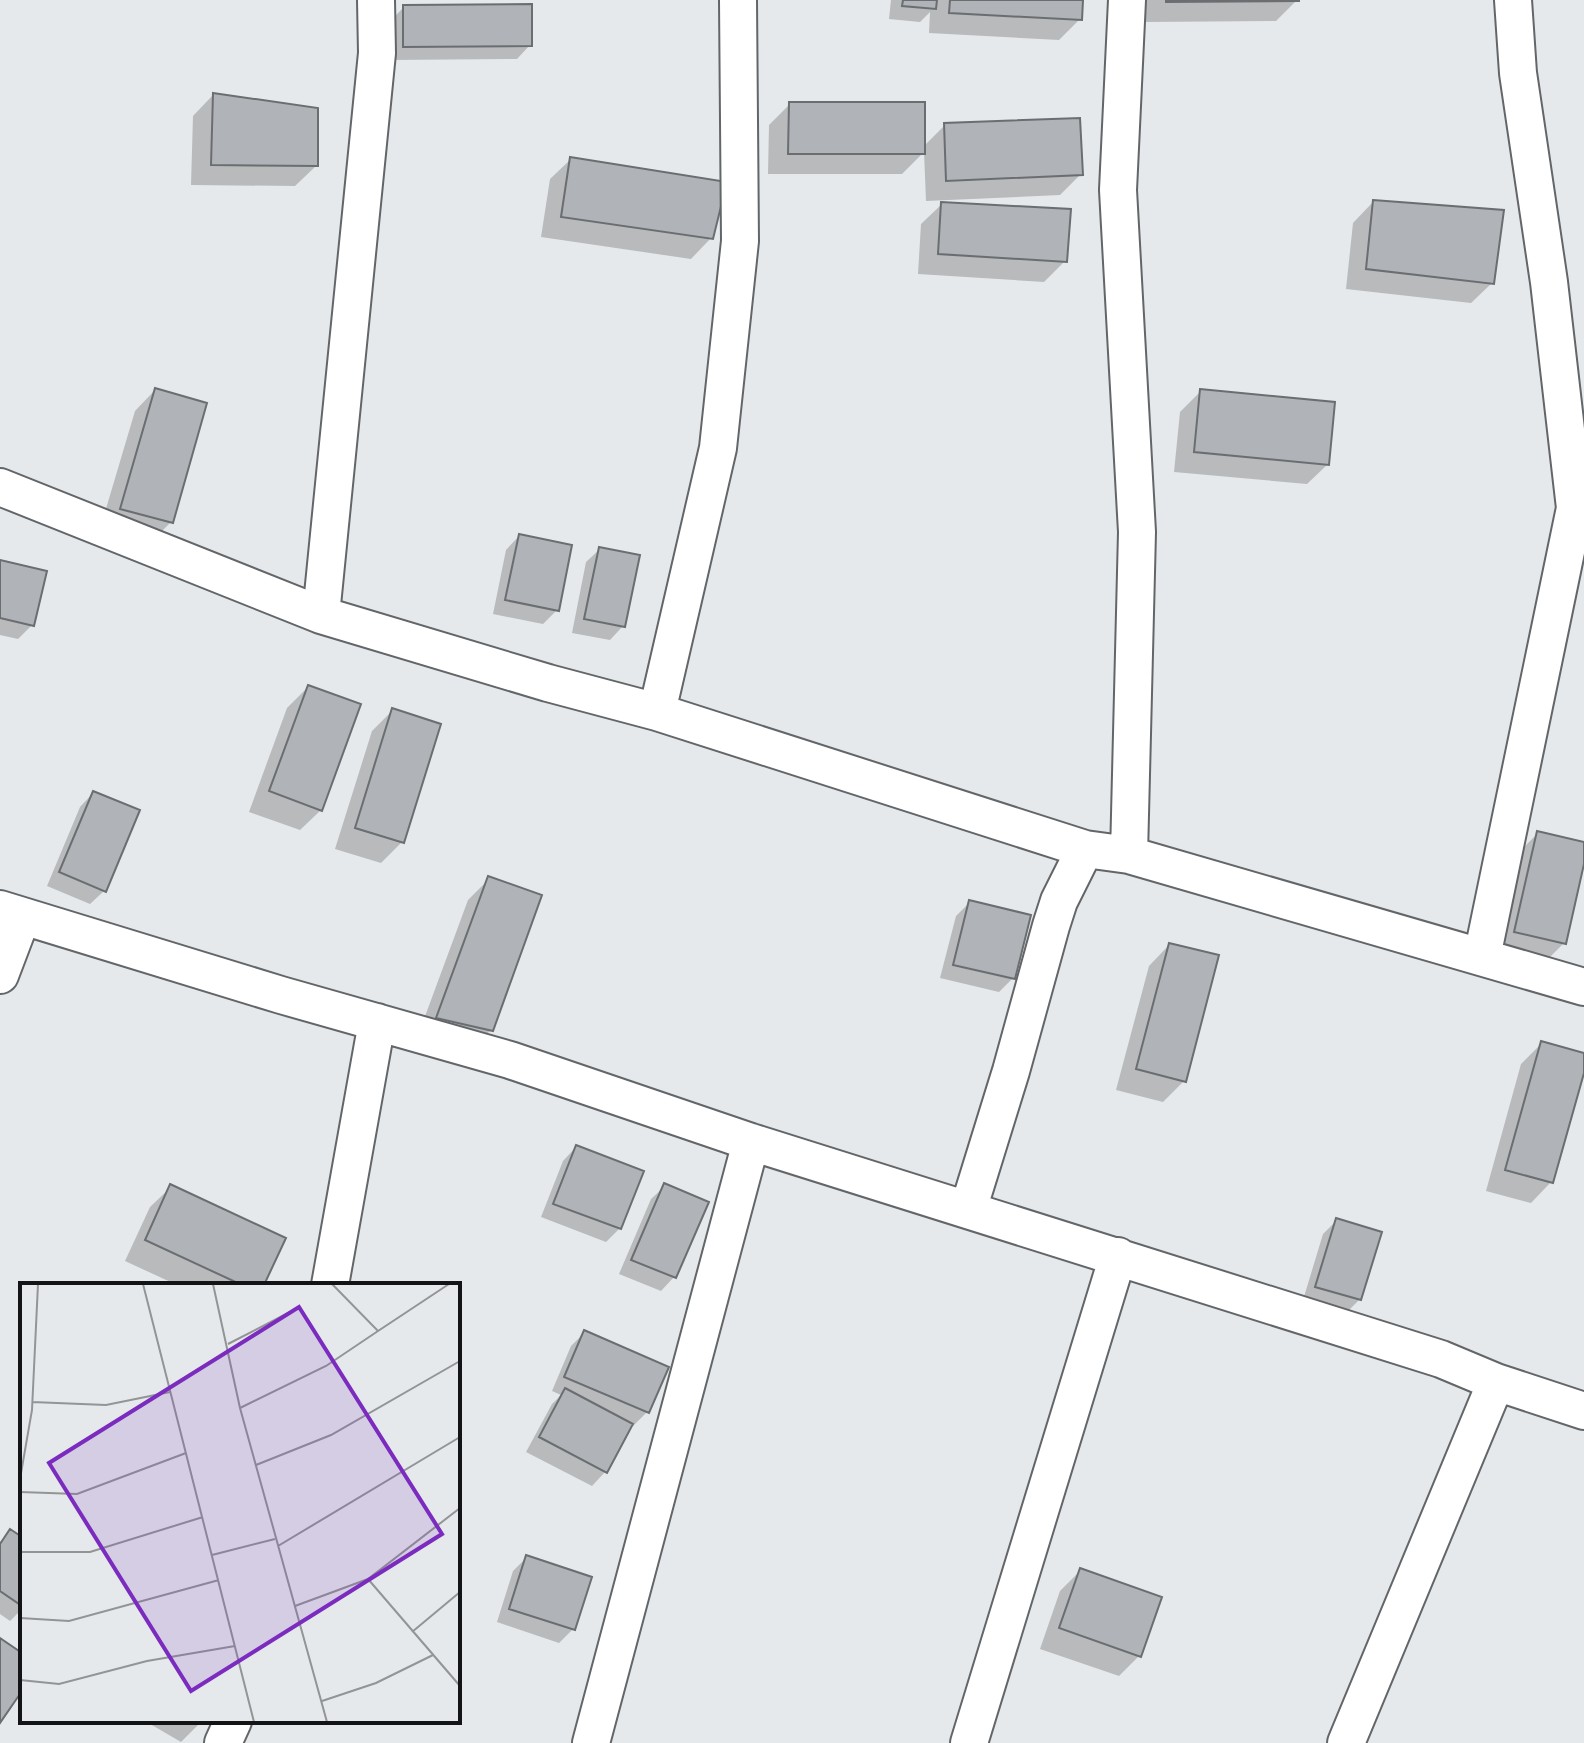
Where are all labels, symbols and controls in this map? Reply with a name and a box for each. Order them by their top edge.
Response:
inset map [20,1283,460,1723]

